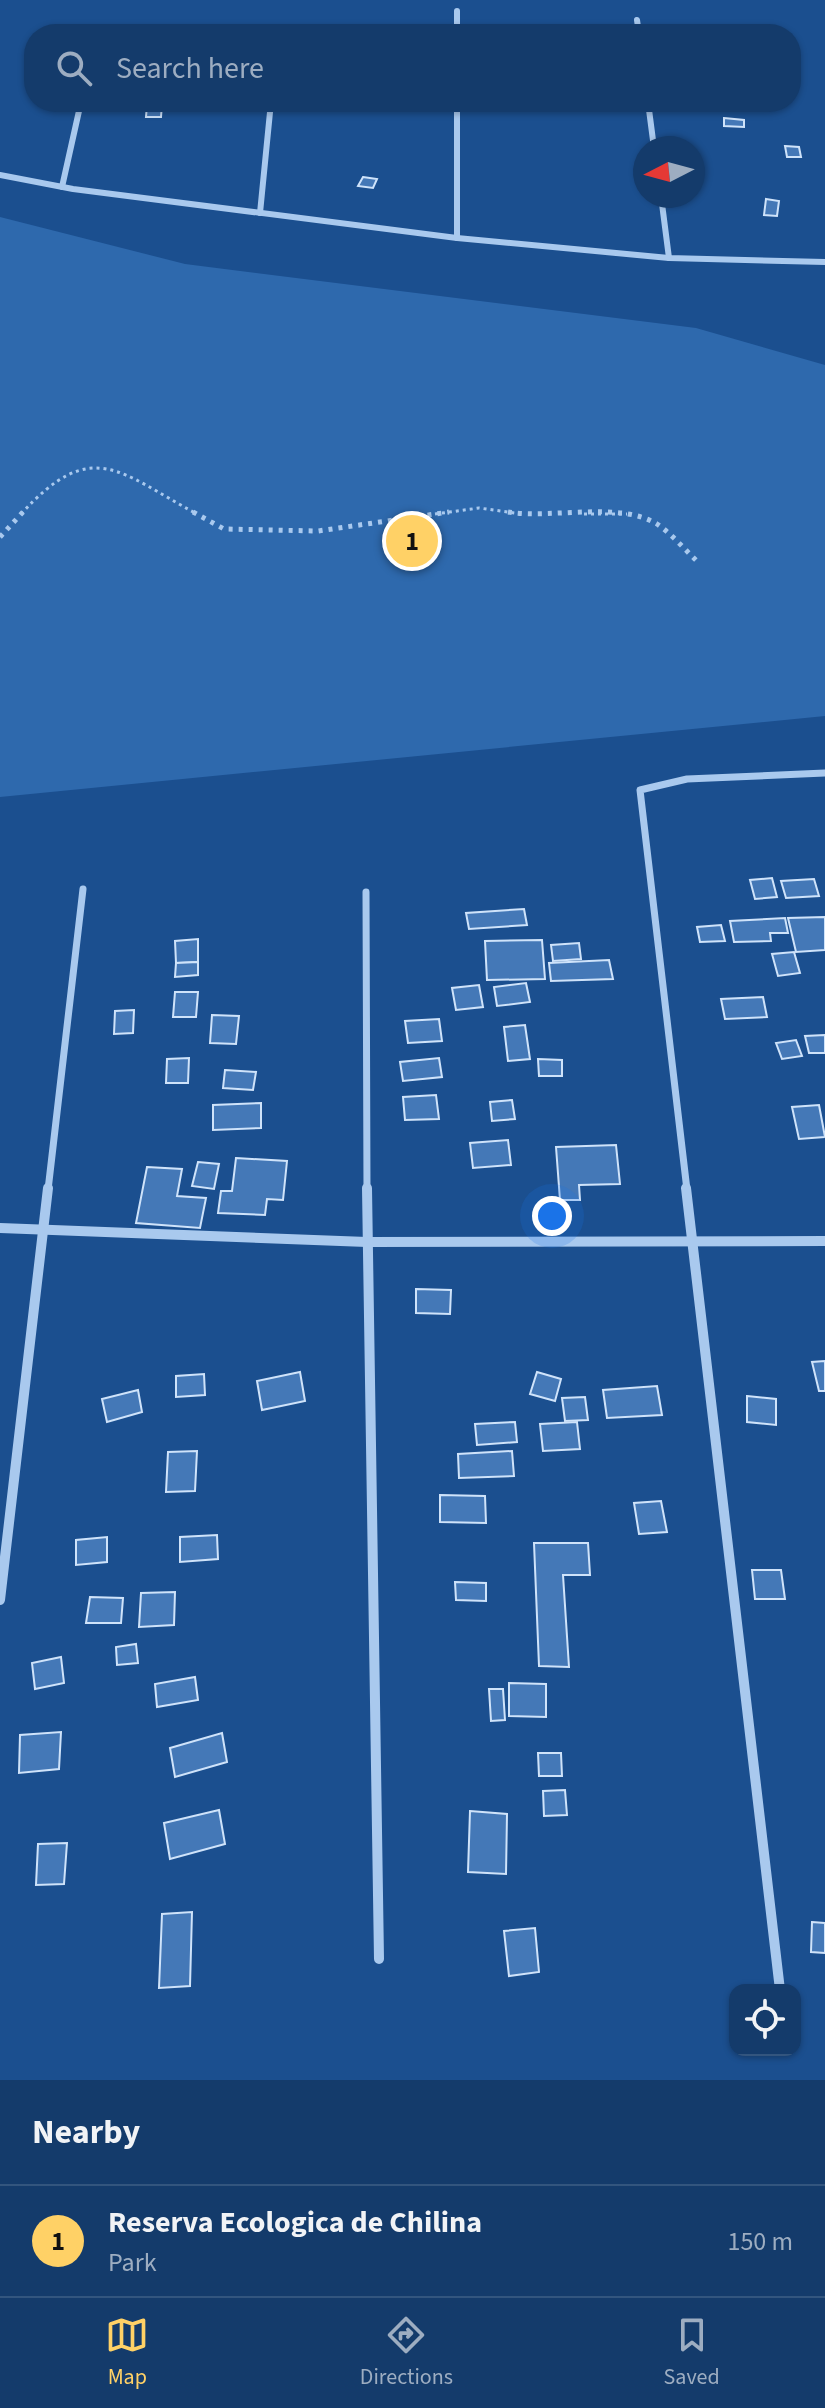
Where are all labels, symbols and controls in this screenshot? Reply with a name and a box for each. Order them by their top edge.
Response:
search box [24,24,801,112]
icon: search [52,46,96,90]
text: Search here [116,47,264,90]
north arrow [633,136,705,208]
pin: 1 [386,511,438,571]
your location [532,1196,572,1236]
map controls [729,1984,801,2056]
button: locate [729,1984,801,2056]
text: Nearby [32,2108,140,2157]
text: Reserva Ecologica de Chilina [108,2201,482,2244]
text: 1 [51,2223,65,2260]
text: 150 m [727,2223,793,2260]
text: Park [108,2244,157,2281]
tab: Map [105,2313,149,2393]
tab: Directions [360,2313,453,2393]
tab: Saved [664,2313,720,2393]

